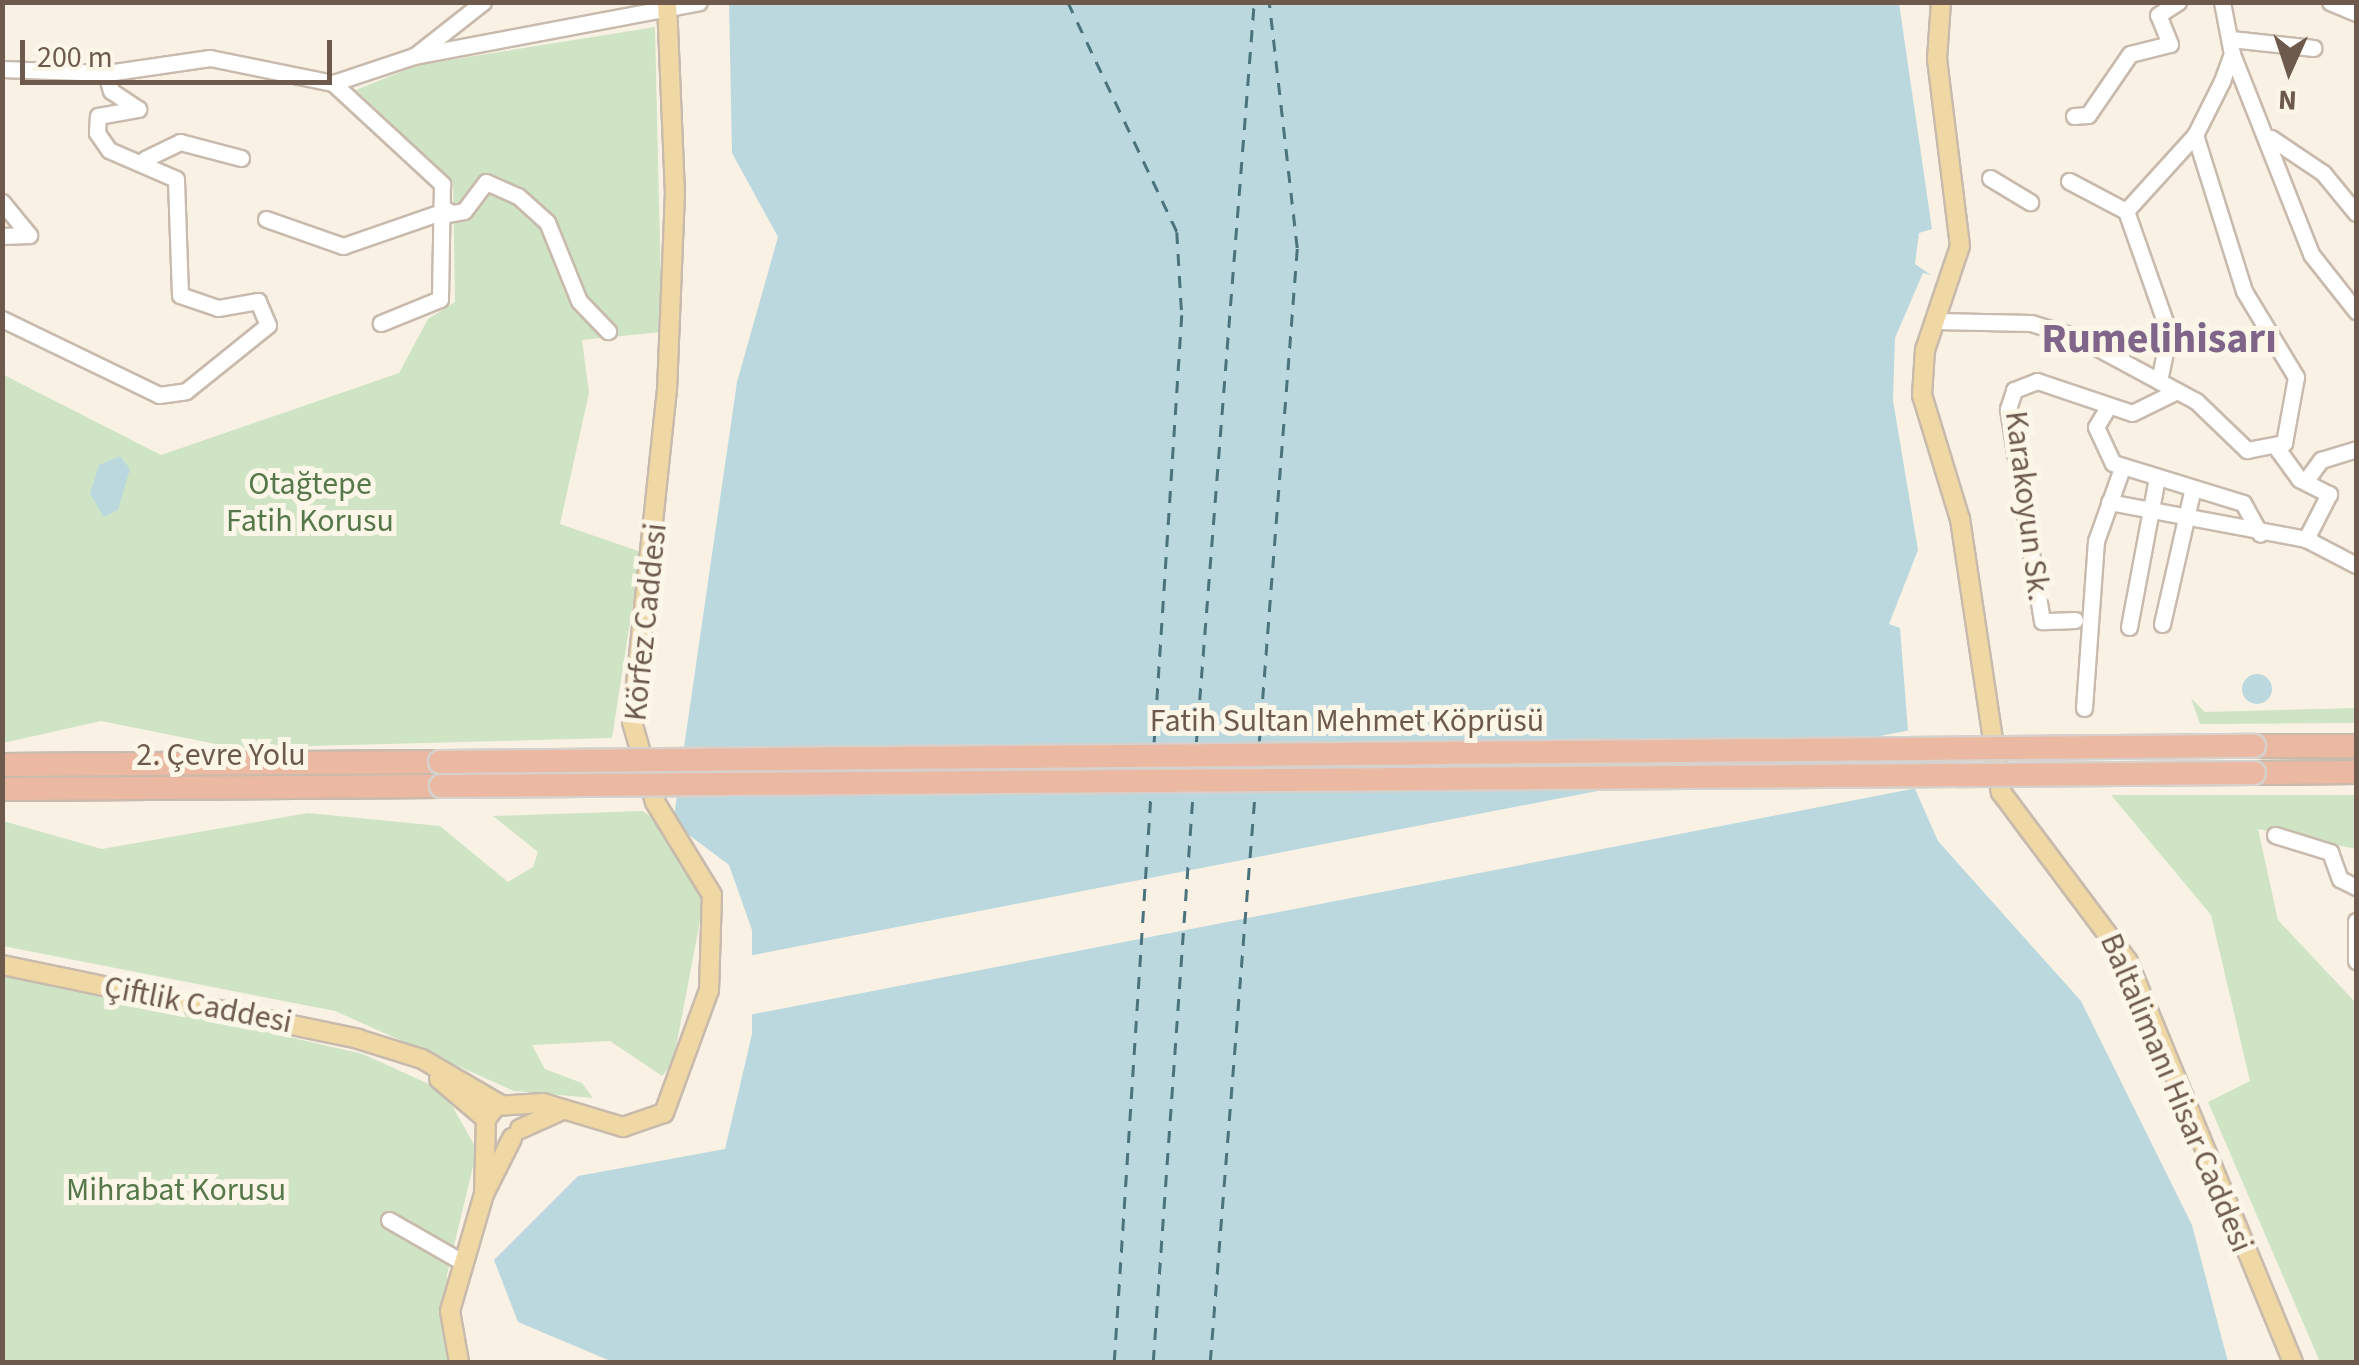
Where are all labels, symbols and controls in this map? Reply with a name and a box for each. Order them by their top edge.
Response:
scale bar [25,20,338,82]
north arrow [2239,20,2339,120]
text: 200 m [37,36,113,79]
text: N [2277,79,2298,120]
district label: Rumelihisarı [2041,314,2277,364]
street label: Karakoyun Sk. [1996,409,2058,603]
park label: Otağtepe Fatih Korusu [226,466,394,541]
street label: Körfez Caddesi [617,521,675,723]
street label: Fatih Sultan Mehmet Köprüsü [1150,702,1544,740]
street label: 2. Çevre Yolu [136,736,306,774]
street label: Baltalimanı Hisar Caddesi [2091,928,2261,1258]
street label: Çiftlik Caddesi [101,968,295,1042]
park label: Mihrabat Korusu [66,1171,286,1209]

